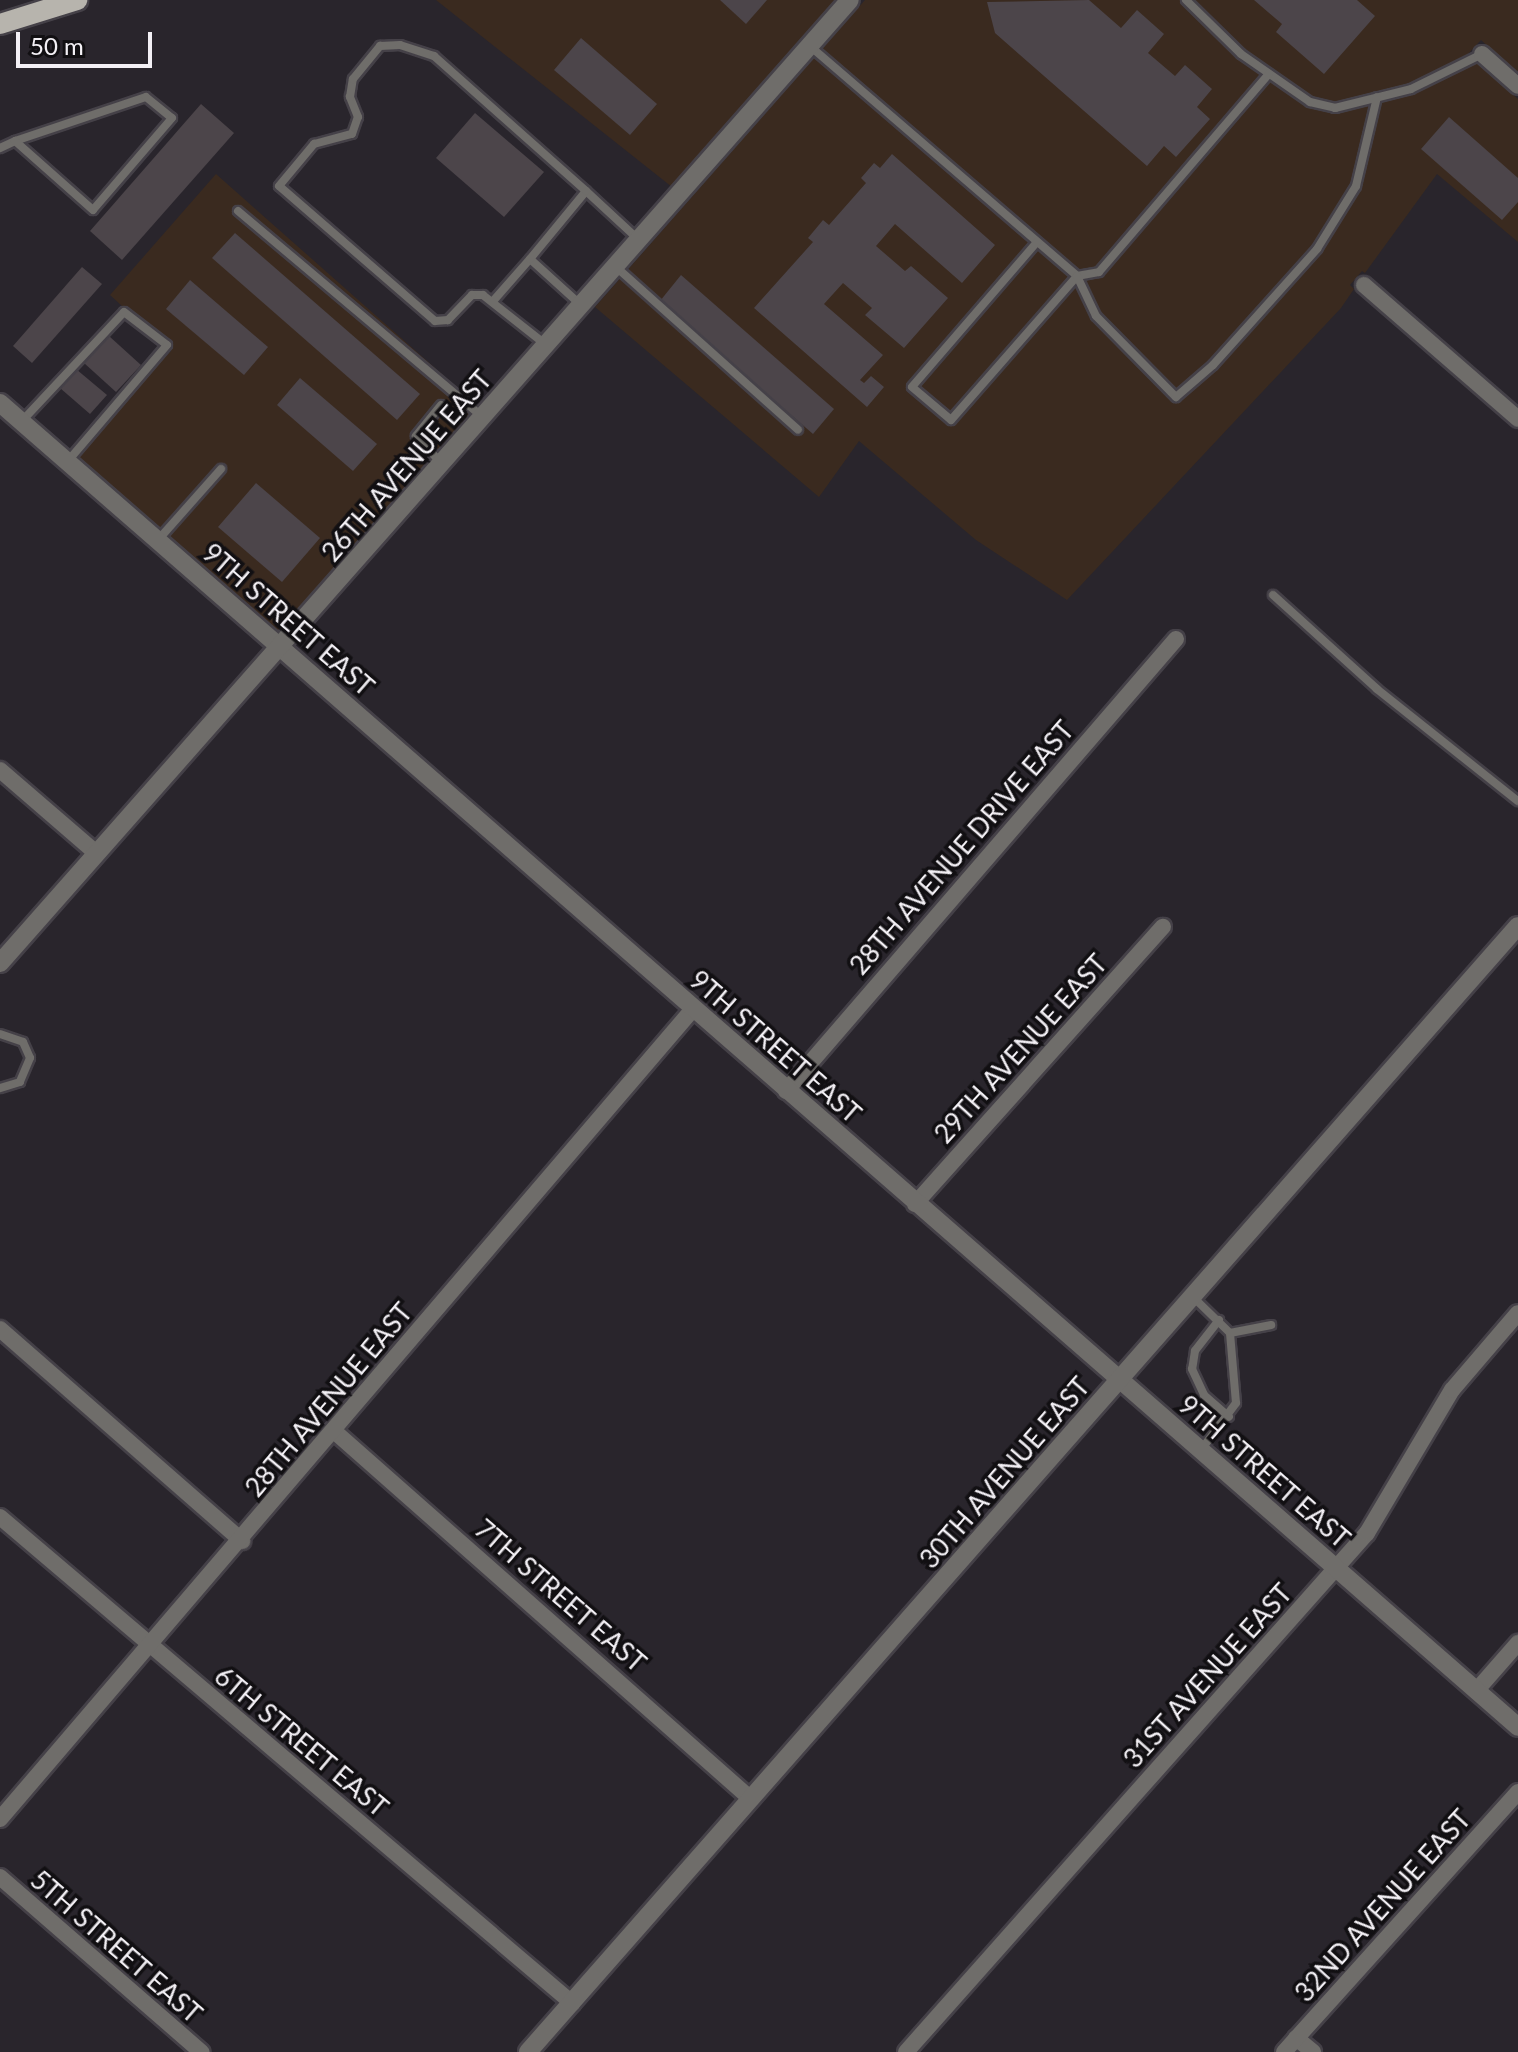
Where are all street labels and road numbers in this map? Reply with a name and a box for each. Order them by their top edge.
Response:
street label: 26TH AVENUE EAST [315,364,499,568]
street label: 9TH STREET EAST [196,537,380,703]
street label: 28TH AVENUE DRIVE EAST [843,715,1081,981]
street label: 29TH AVENUE EAST [928,948,1114,1150]
street label: 9TH STREET EAST [683,964,867,1130]
street label: 28TH AVENUE EAST [239,1297,419,1503]
street label: 30TH AVENUE EAST [913,1371,1097,1575]
street label: 9TH STREET EAST [1172,1389,1356,1555]
street label: 7TH STREET EAST [468,1513,652,1679]
street label: 31ST AVENUE EAST [1117,1577,1299,1775]
street label: 6TH STREET EAST [208,1660,394,1824]
street label: 32ND AVENUE EAST [1288,1803,1478,2009]
street label: 5TH STREET EAST [24,1864,208,2030]

